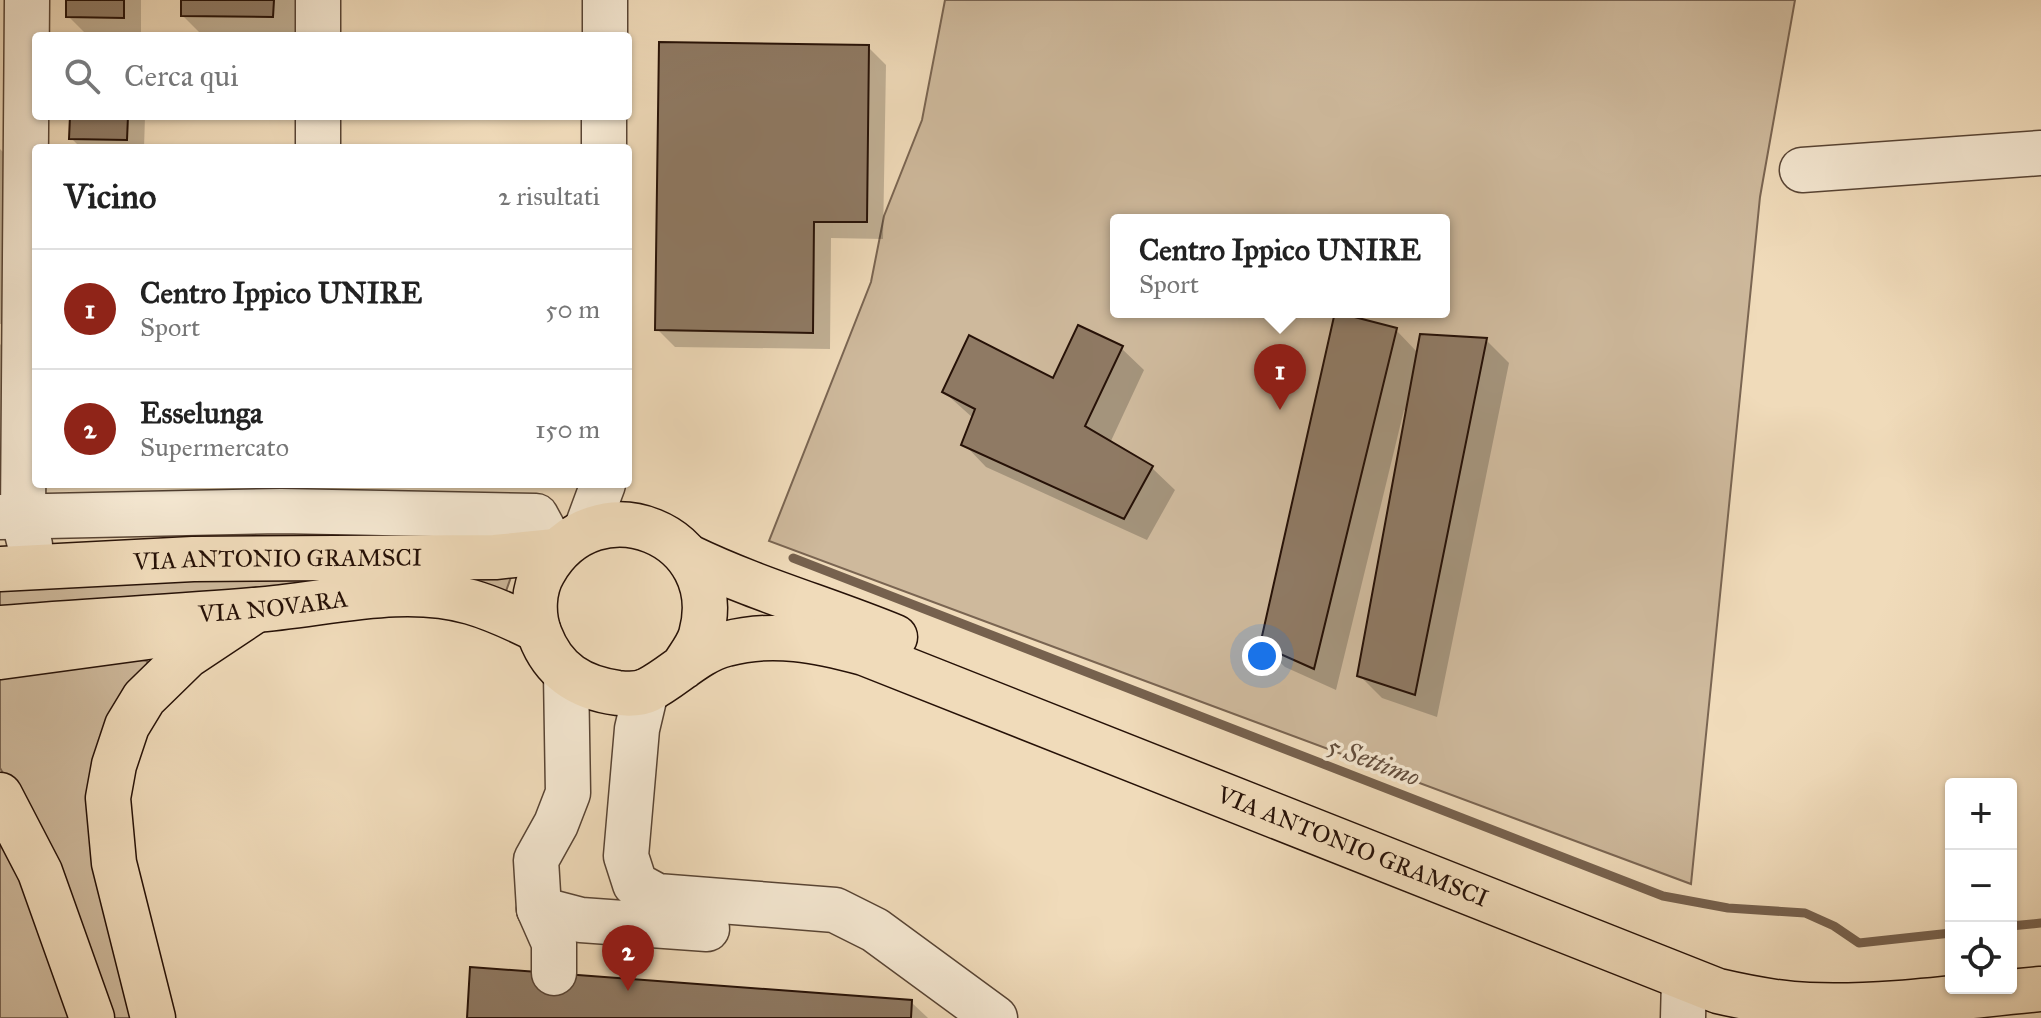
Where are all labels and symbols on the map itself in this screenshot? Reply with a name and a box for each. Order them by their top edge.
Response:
pin: 1 [1254,344,1306,410]
street label: VIA ANTONIO GRAMSCI [132,542,422,577]
street label: VIA NOVARA [196,583,350,629]
your location [1242,636,1282,676]
water label: 5 Settimo [1323,729,1425,793]
street label: VIA ANTONIO GRAMSCI [1212,779,1493,914]
pin: 2 [602,925,654,991]

